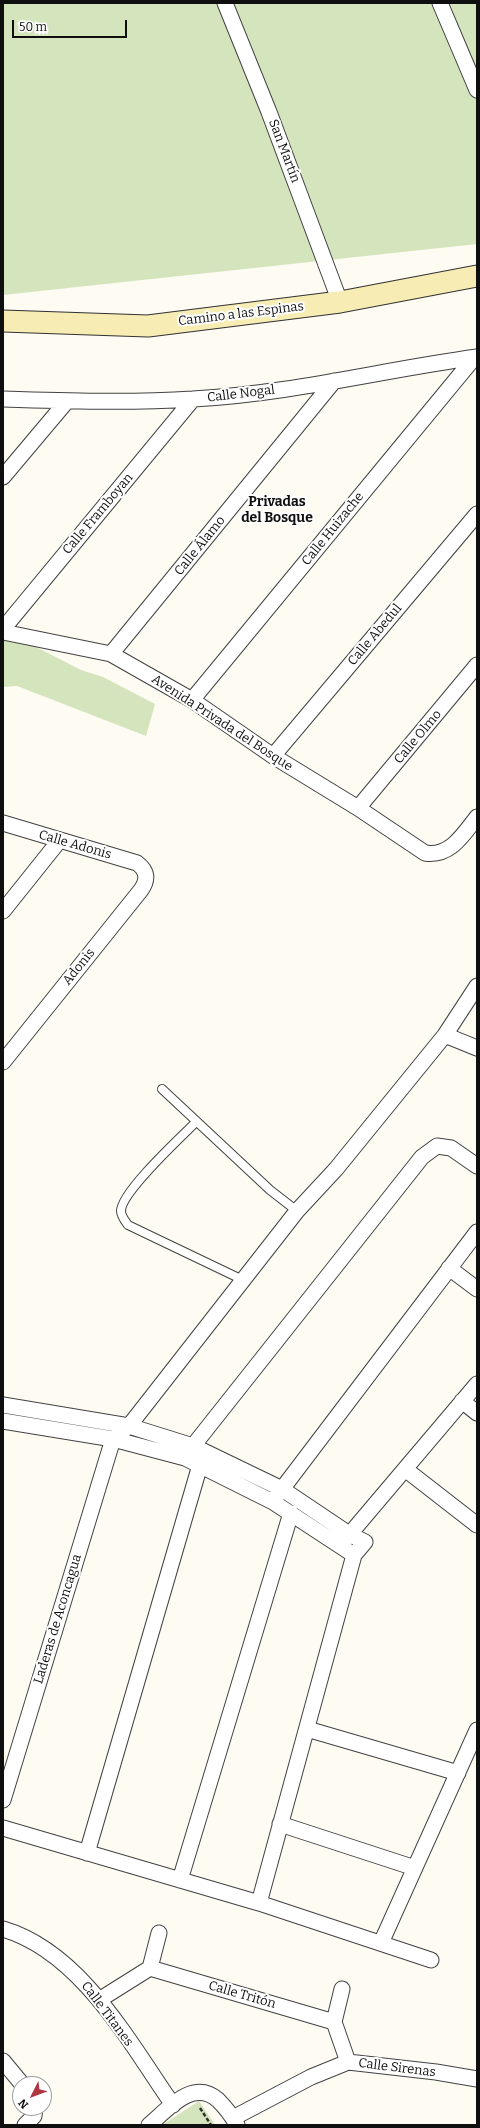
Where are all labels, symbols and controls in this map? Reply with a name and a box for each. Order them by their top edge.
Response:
scale bar [14,12,129,38]
text: 50 m [19,20,47,34]
street label: San Martín [265,117,303,185]
street label: Camino a las Espinas [177,299,305,329]
street label: Calle Nogal [206,382,276,406]
street label: Calle Framboyan [60,470,136,558]
street label: Calle Huizache [299,489,367,569]
district label: Privadas del Bosque [241,494,313,526]
street label: Calle Álamo [171,513,229,579]
street label: Calle Abedul [345,601,405,669]
street label: Avenida Privada del Bosque [148,671,296,775]
street label: Calle Olmo [391,707,445,767]
street label: Calle Adonis [37,827,113,863]
street label: Adonis [60,946,98,988]
street label: Laderas de Aconcagua [31,1552,85,1686]
street label: Calle Tritón [206,1978,278,2012]
street label: Calle Titanes [78,1979,136,2049]
street label: Calle Sirenas [357,2056,437,2080]
north arrow [12,2076,52,2116]
text: N [16,2096,31,2111]

